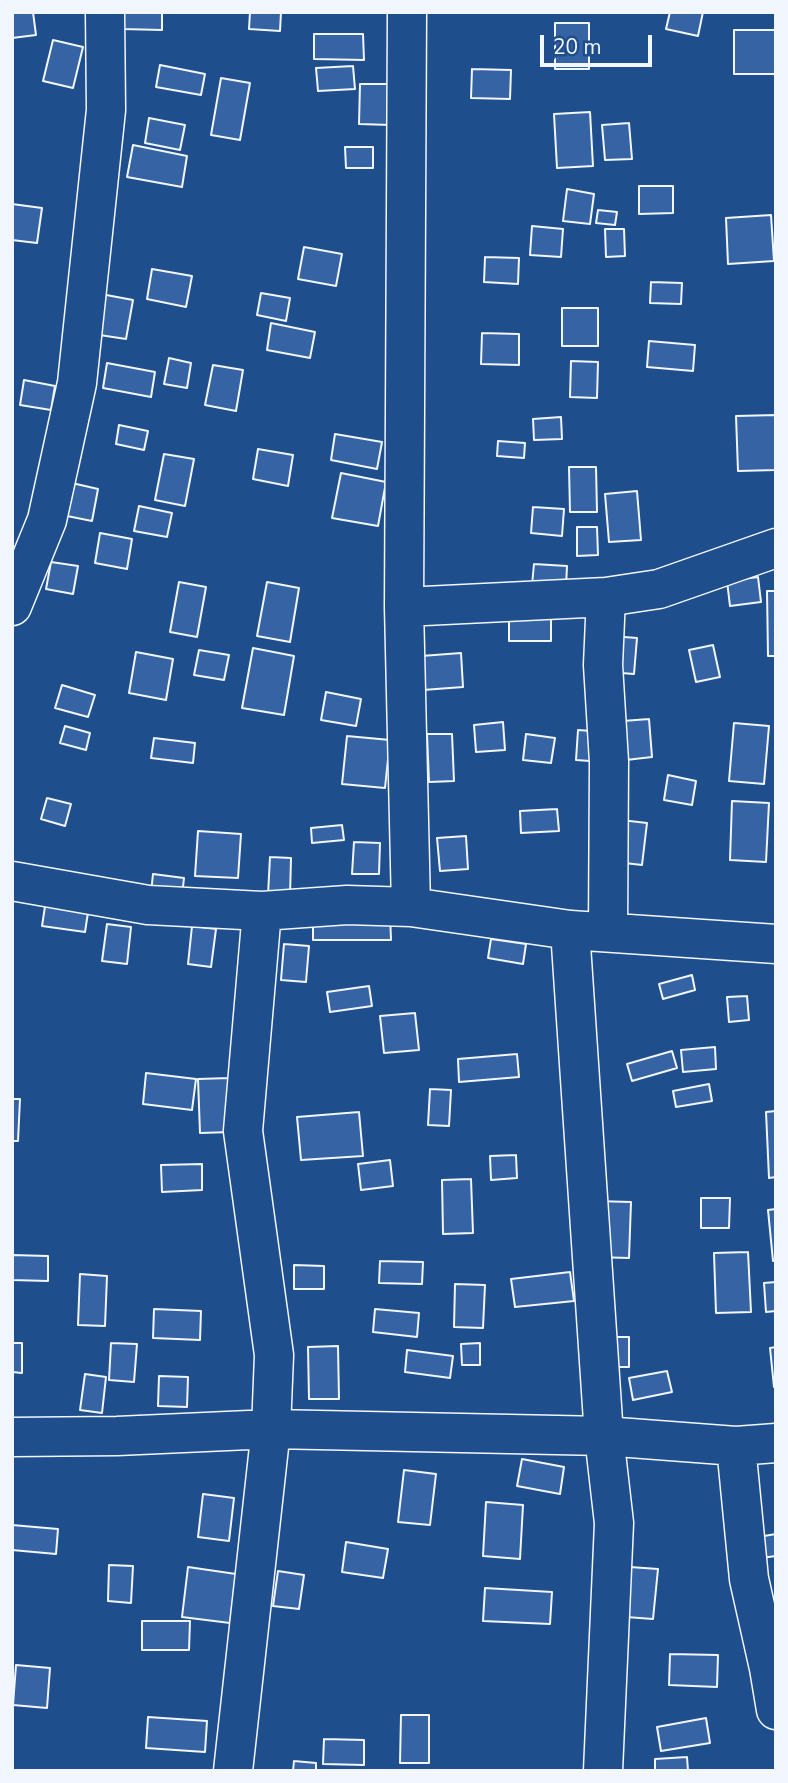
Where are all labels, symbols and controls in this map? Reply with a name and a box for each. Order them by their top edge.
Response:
scale bar [543,21,655,65]
text: 20 m [553,33,602,61]

